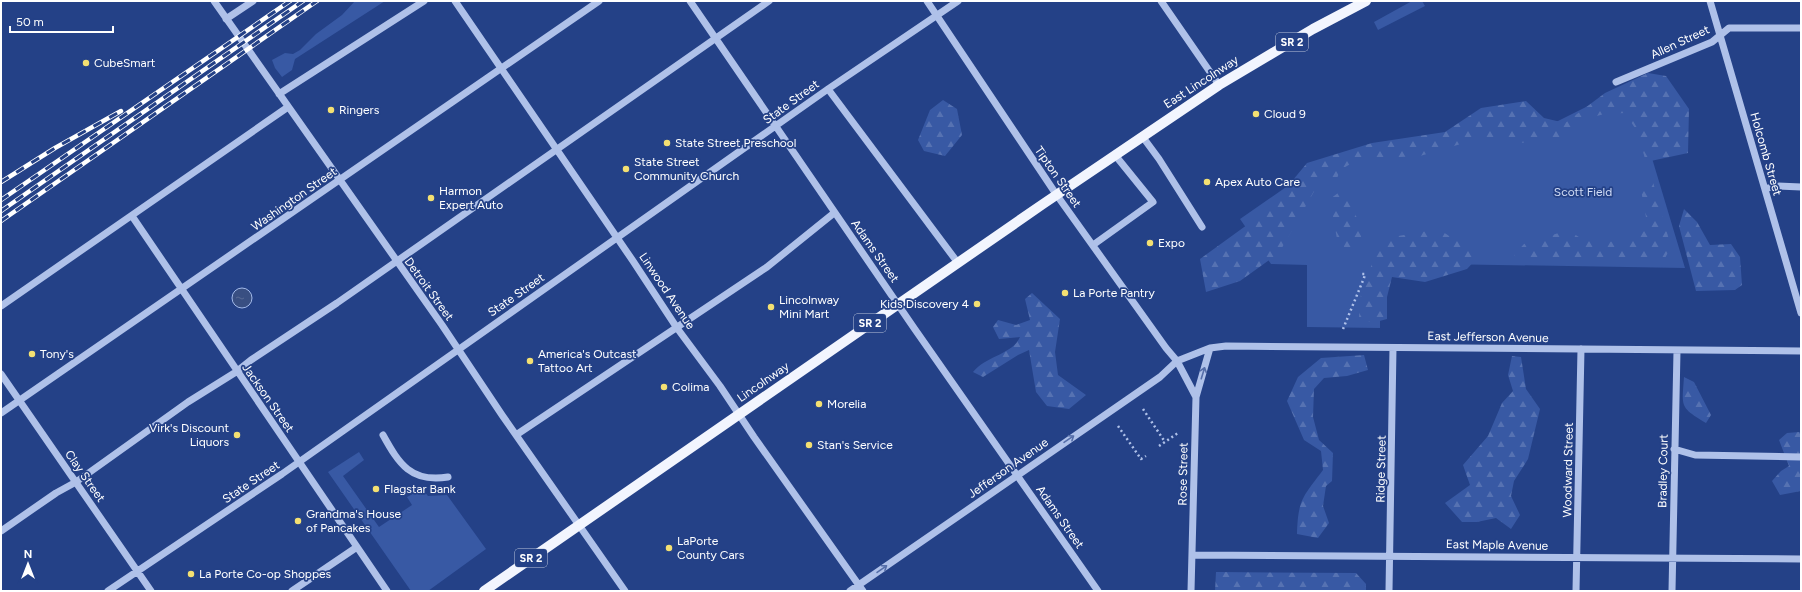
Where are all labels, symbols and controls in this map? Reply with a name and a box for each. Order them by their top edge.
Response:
scale bar [10,8,113,34]
text: 50 m [16,15,44,29]
street label: Allen Street [1648,22,1712,62]
road number: SR 2 [1276,33,1308,51]
street label: East Lincolnway [1161,52,1242,111]
place label: CubeSmart [94,56,156,70]
marker: CubeSmart [81,58,91,68]
street label: State Street [760,77,822,127]
place label: Ringers [339,103,380,117]
marker: Ringers [326,105,336,115]
place label: Cloud 9 [1264,107,1306,121]
marker: Cloud 9 [1251,109,1261,119]
street label: Holcomb Street [1747,111,1785,198]
place label: State Street Preschool [675,136,796,150]
marker: State Street Preschool [662,138,672,148]
street label: Tipton Street [1032,144,1084,211]
place label: State Street Community Church [634,155,740,183]
street label: Washington Street [249,164,340,234]
marker: State Street Community Church [621,164,631,174]
place label: Apex Auto Care [1215,175,1300,189]
marker: Apex Auto Care [1202,177,1212,187]
place label: Harmon Expert Auto [439,184,503,212]
park label: Scott Field [1554,185,1612,199]
marker: Harmon Expert Auto [426,193,436,203]
street label: Adams Street [848,217,902,286]
place label: Expo [1158,236,1185,250]
marker: Expo [1145,238,1155,248]
street label: Linwood Avenue [636,250,698,332]
street label: Detroit Street [402,255,457,324]
street label: State Street [485,270,547,320]
place label: La Porte Pantry [1073,286,1155,300]
marker: La Porte Pantry [1060,288,1070,298]
place label: Lincolnway Mini Mart [779,293,840,321]
place label: Kids Discovery 4 [880,297,970,311]
marker: Kids Discovery 4 [972,299,982,309]
marker: Lincolnway Mini Mart [766,302,776,312]
road number: SR 2 [854,314,886,332]
street label: East Jefferson Avenue [1427,329,1549,345]
place label: Tony's [40,347,74,361]
place label: America's Outcast Tattoo Art [538,347,637,375]
marker: Tony's [27,349,37,359]
marker: America's Outcast Tattoo Art [525,356,535,366]
street label: Lincolnway [734,359,792,405]
street label: Jackson Street [239,361,297,435]
one-way arrow [1200,366,1207,379]
place label: Colima [672,380,709,394]
marker: Colima [659,382,669,392]
place label: Morelia [827,397,866,411]
marker: Morelia [814,399,824,409]
place label: Virk's Discount Liquors [149,421,229,449]
street label: Woodward Street [1560,422,1576,518]
marker: Virk's Discount Liquors [232,430,242,440]
street label: Bradley Court [1655,434,1671,508]
street label: Jefferson Avenue [965,435,1051,501]
one-way arrow [1064,435,1075,443]
street label: Ridge Street [1373,435,1389,503]
place label: Stan's Service [817,438,893,452]
marker: Stan's Service [804,440,814,450]
street label: Rose Street [1175,442,1191,506]
street label: Clay Street [62,447,108,505]
street label: State Street [220,458,282,506]
place label: Flagstar Bank [384,482,456,496]
street label: Adams Street [1033,483,1087,552]
marker: Flagstar Bank [371,484,381,494]
place label: Grandma's House of Pancakes [306,507,402,535]
marker: Grandma's House of Pancakes [293,516,303,526]
place label: LaPorte County Cars [677,534,745,562]
street label: East Maple Avenue [1446,537,1549,553]
marker: LaPorte County Cars [664,543,674,553]
north arrow [8,544,48,584]
text: N [24,548,32,561]
road number: SR 2 [515,549,547,567]
one-way arrow [877,565,888,573]
place label: La Porte Co-op Shoppes [199,567,332,581]
marker: La Porte Co-op Shoppes [186,569,196,579]

